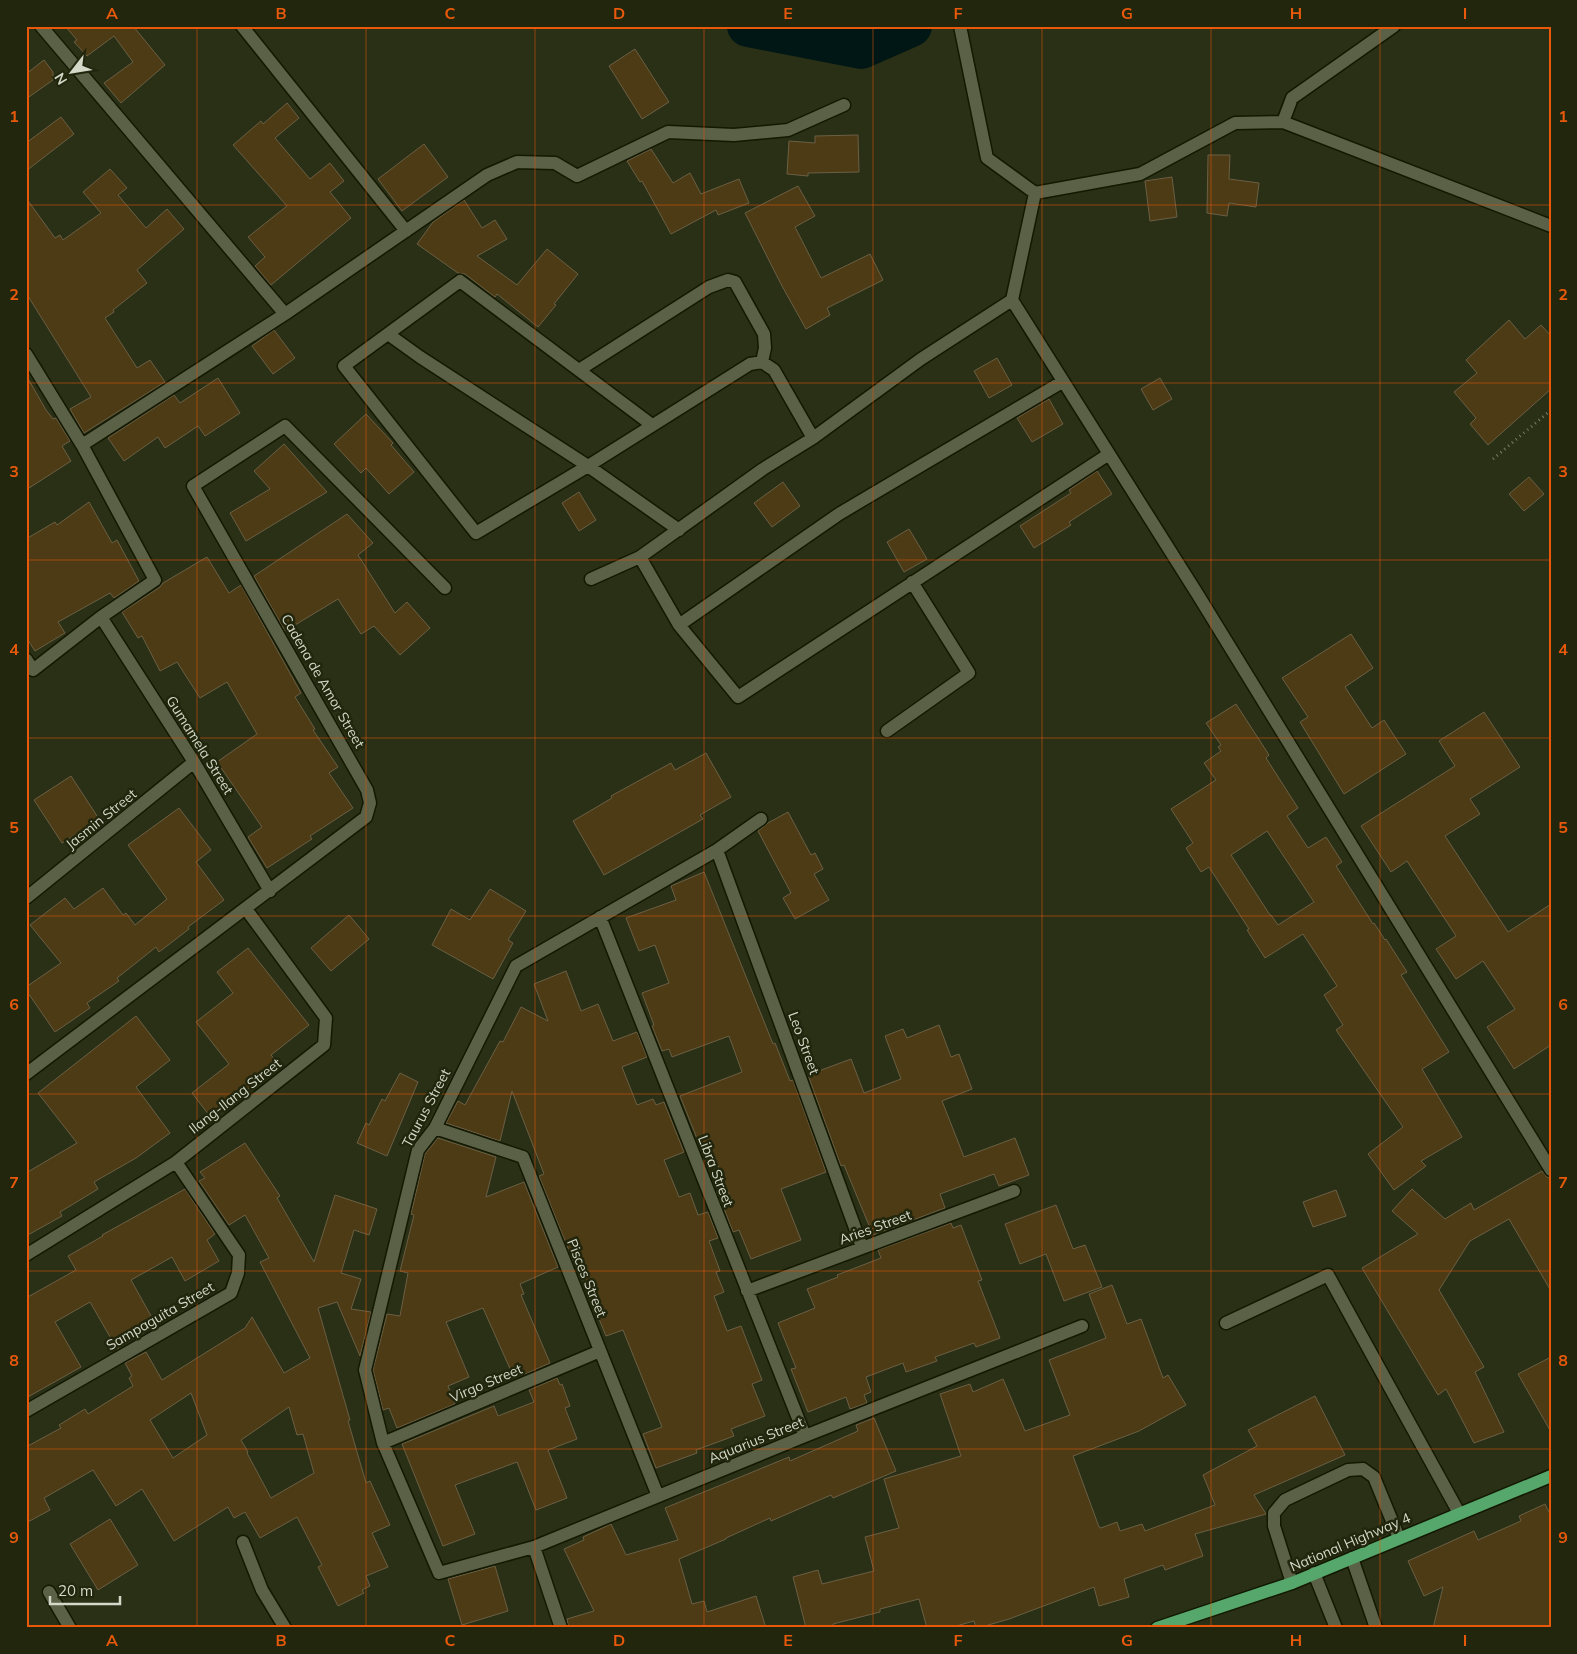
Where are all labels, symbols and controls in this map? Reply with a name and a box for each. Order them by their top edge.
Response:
text: A [106,3,118,23]
text: B [275,3,287,23]
text: C [445,3,456,23]
text: D [613,3,625,23]
text: E [783,3,793,23]
text: F [953,3,963,23]
text: G [1121,3,1133,23]
text: H [1290,3,1302,23]
text: I [1463,3,1467,23]
north arrow [48,48,98,98]
text: N [50,70,71,88]
text: 1 [9,106,19,126]
text: 1 [1558,106,1568,126]
text: 2 [9,284,19,304]
text: 2 [1558,284,1568,304]
text: 3 [9,461,19,481]
text: 3 [1558,461,1568,481]
street label: Cadena de Amor Street [277,611,369,751]
text: 4 [9,639,19,659]
text: 4 [1558,639,1568,659]
street label: Gumamela Street [162,692,238,798]
street label: Jasmin Street [62,785,140,853]
text: 5 [9,817,19,837]
text: 5 [1558,817,1568,837]
text: 6 [9,994,19,1014]
text: 6 [1558,994,1568,1014]
street label: Leo Street [784,1009,824,1077]
street label: Ilang-Ilang Street [185,1054,285,1138]
street label: Taurus Street [398,1066,454,1150]
street label: Libra Street [694,1133,738,1209]
text: 7 [9,1172,19,1192]
text: 7 [1558,1172,1568,1192]
street label: Aries Street [836,1206,914,1248]
street label: Pisces Street [563,1236,611,1320]
street label: Sampaguita Street [103,1278,217,1354]
text: 8 [9,1350,19,1370]
text: 8 [1558,1350,1568,1370]
street label: Virgo Street [447,1360,525,1406]
street label: Aquarius Street [706,1413,806,1467]
street label: National Highway 4 [1287,1508,1414,1576]
text: 9 [9,1527,19,1547]
text: 9 [1558,1527,1568,1547]
scale bar [50,1574,120,1606]
text: 20 m [58,1581,93,1600]
text: A [106,1630,118,1650]
text: B [275,1630,287,1650]
text: C [445,1630,456,1650]
text: D [613,1630,625,1650]
text: E [783,1630,793,1650]
text: F [953,1630,963,1650]
text: G [1121,1630,1133,1650]
text: H [1290,1630,1302,1650]
text: I [1463,1630,1467,1650]

